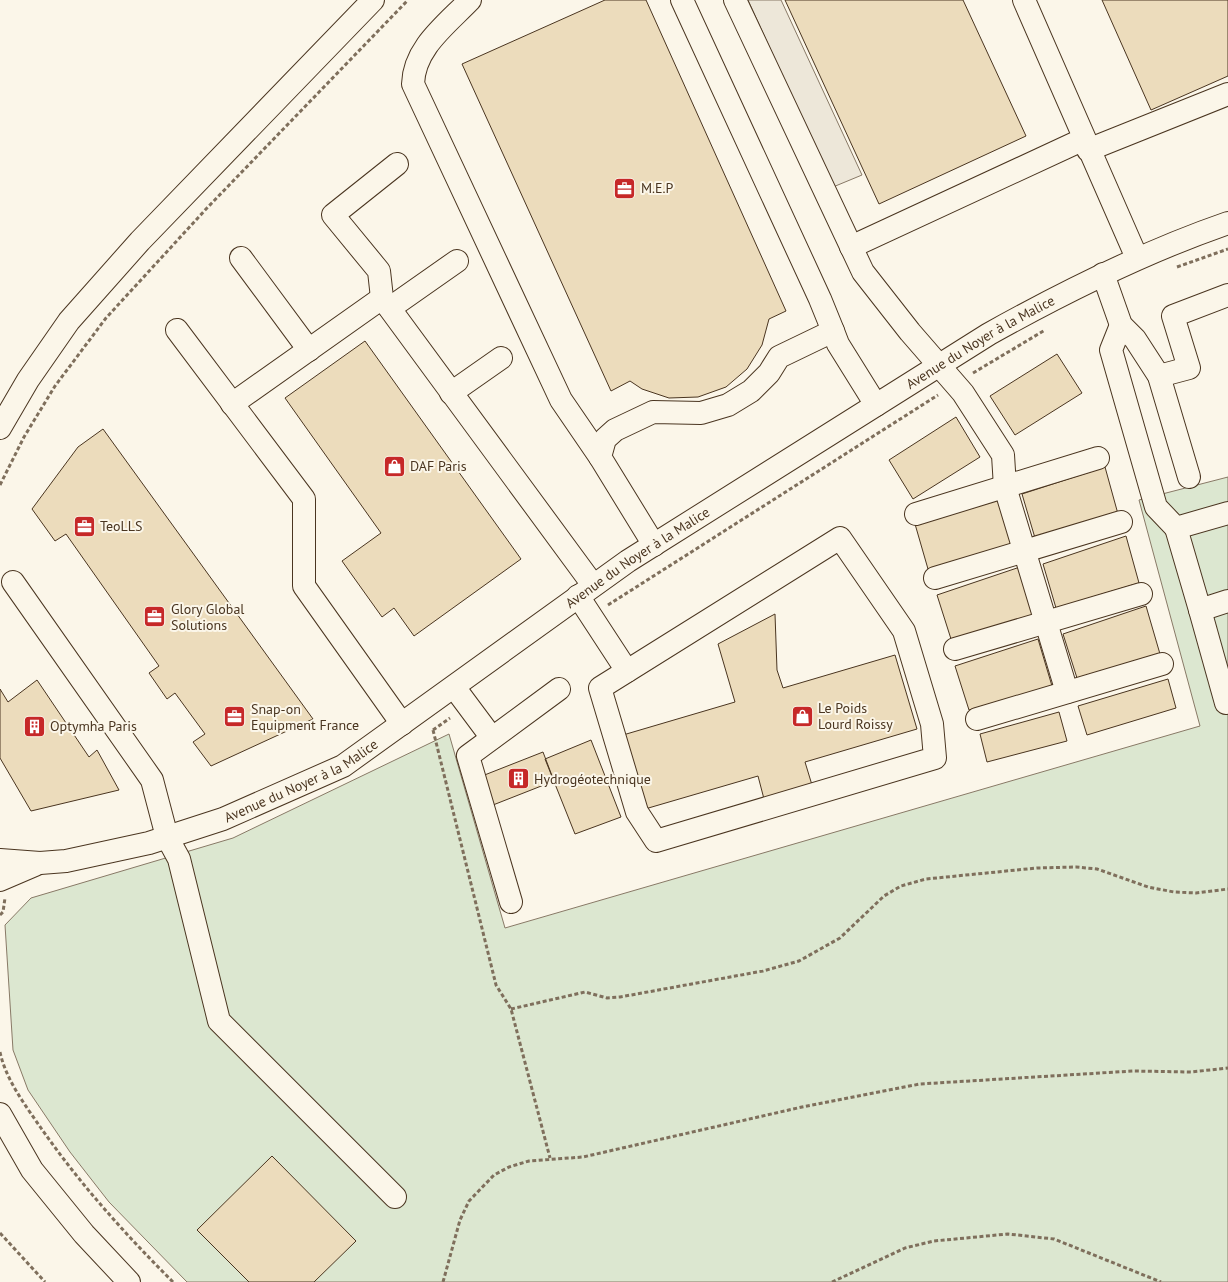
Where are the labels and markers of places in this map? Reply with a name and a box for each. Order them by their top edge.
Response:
office icon: M.E.P [613,176,637,200]
place label: M.E.P [641,179,674,197]
shop icon: DAF Paris [382,454,406,478]
place label: DAF Paris [410,457,467,475]
office icon: TeoLLS [72,514,96,538]
place label: TeoLLS [100,517,142,535]
place label: Glory Global Solutions [171,600,244,634]
office icon: Glory Global Solutions [143,605,167,629]
place label: Le Poids Lourd Roissy [818,699,893,733]
place label: Snap-on Equipment France [251,700,359,734]
shop icon: Le Poids Lourd Roissy [790,704,814,728]
office icon: Snap-on Equipment France [223,705,247,729]
building icon: Optymha Paris [22,714,46,738]
place label: Optymha Paris [50,717,137,735]
building icon: Hydrogéotechnique [506,767,530,791]
place label: Hydrogéotechnique [534,770,651,788]

